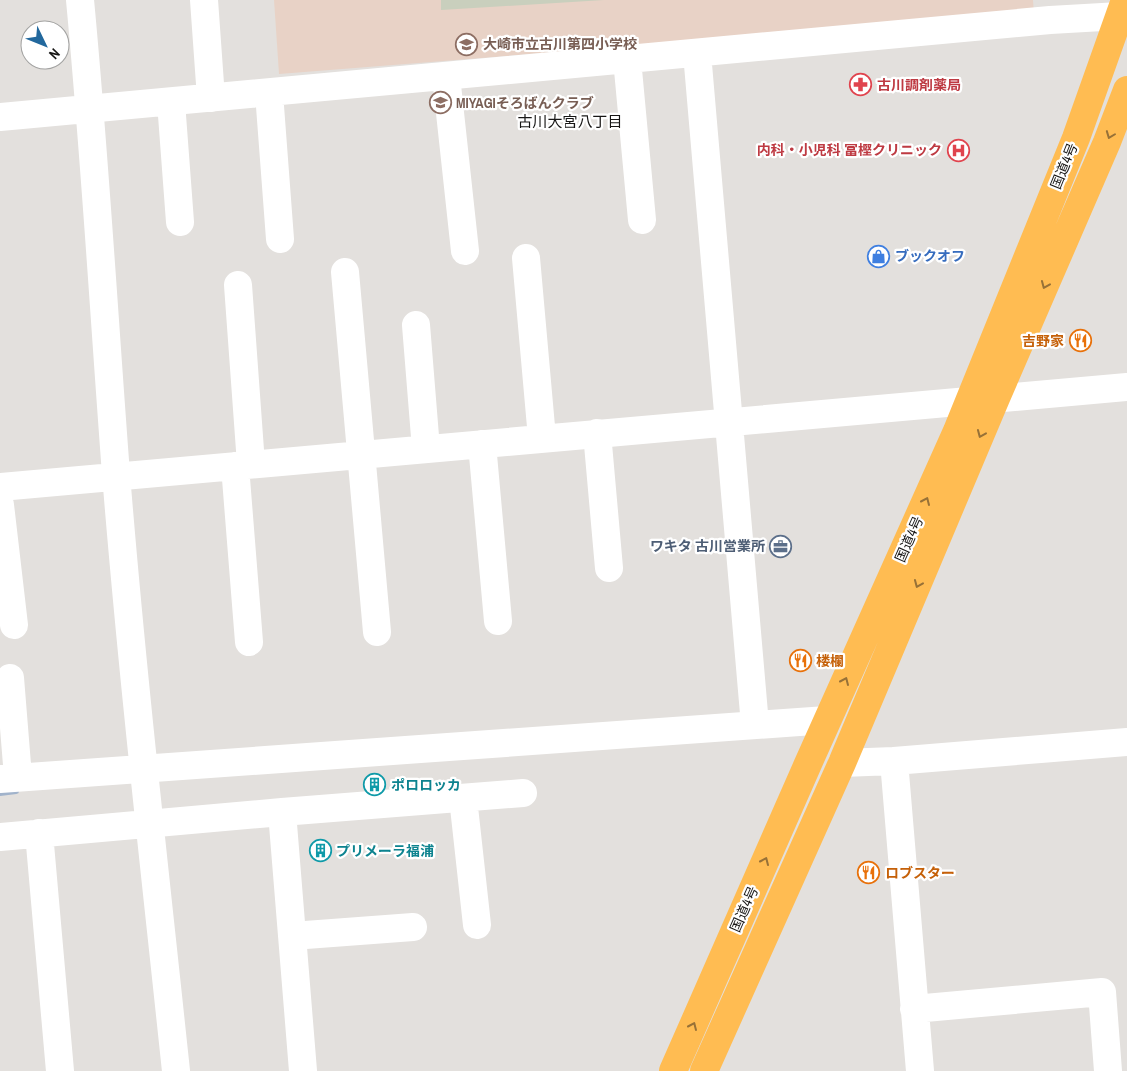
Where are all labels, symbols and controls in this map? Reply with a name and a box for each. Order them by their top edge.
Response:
north arrow [20,20,70,70]
school or university icon: 大崎市立古川第四小学校 [455,32,479,56]
place label: 大崎市立古川第四小学校 [483,35,637,53]
text: N [45,45,64,63]
pharmacy icon: 古川調剤薬局 [849,73,873,97]
place label: 古川調剤薬局 [877,76,961,94]
school or university icon: MIYAGIそろばんクラブ [428,91,452,115]
place label: MIYAGIそろばんクラブ [456,94,594,112]
district label: 古川大宮八丁目 [517,111,623,132]
one-way arrow [1106,131,1116,139]
hospital icon: 内科・小児科 冨樫クリニック [946,138,970,162]
street label: 国道4号 [1047,140,1081,192]
place label: 内科・小児科 冨樫クリニック [757,141,942,159]
shop icon: ブックオフ [867,244,891,268]
place label: ブックオフ [895,247,965,265]
one-way arrow [1041,280,1052,289]
restaurant icon: 吉野家 [1068,329,1092,353]
place label: 吉野家 [1022,332,1064,350]
one-way arrow [977,429,987,438]
one-way arrow [919,497,930,506]
street label: 国道4号 [891,513,927,565]
office icon: ワキタ 古川営業所 [769,534,793,558]
place label: ワキタ 古川営業所 [650,537,765,555]
one-way arrow [914,579,924,588]
restaurant icon: 楼欄 [788,649,812,673]
place label: 楼欄 [816,652,844,670]
one-way arrow [839,677,849,686]
building icon: ポロロッカ [363,773,387,797]
place label: ポロロッカ [391,776,461,794]
building icon: プリメーラ福浦 [308,839,332,863]
place label: プリメーラ福浦 [336,842,434,860]
one-way arrow [760,858,770,866]
restaurant icon: ロブスター [857,861,881,885]
place label: ロブスター [885,864,955,882]
street label: 国道4号 [726,883,762,935]
one-way arrow [686,1022,697,1031]

